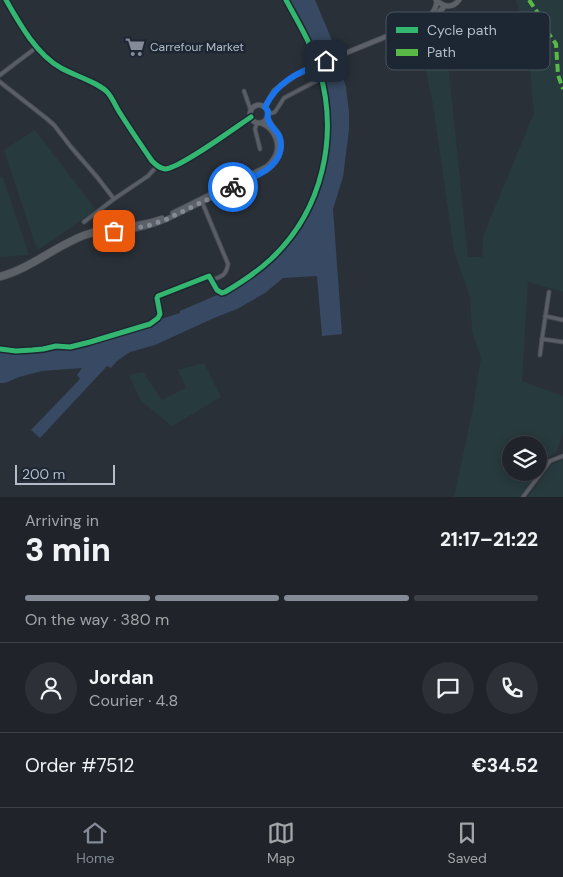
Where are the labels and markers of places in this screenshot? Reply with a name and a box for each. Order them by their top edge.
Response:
supermarket icon: Carrefour Market [124,36,146,58]
place label: Carrefour Market [150,39,244,55]
pin [305,40,347,82]
pin [93,210,135,252]

